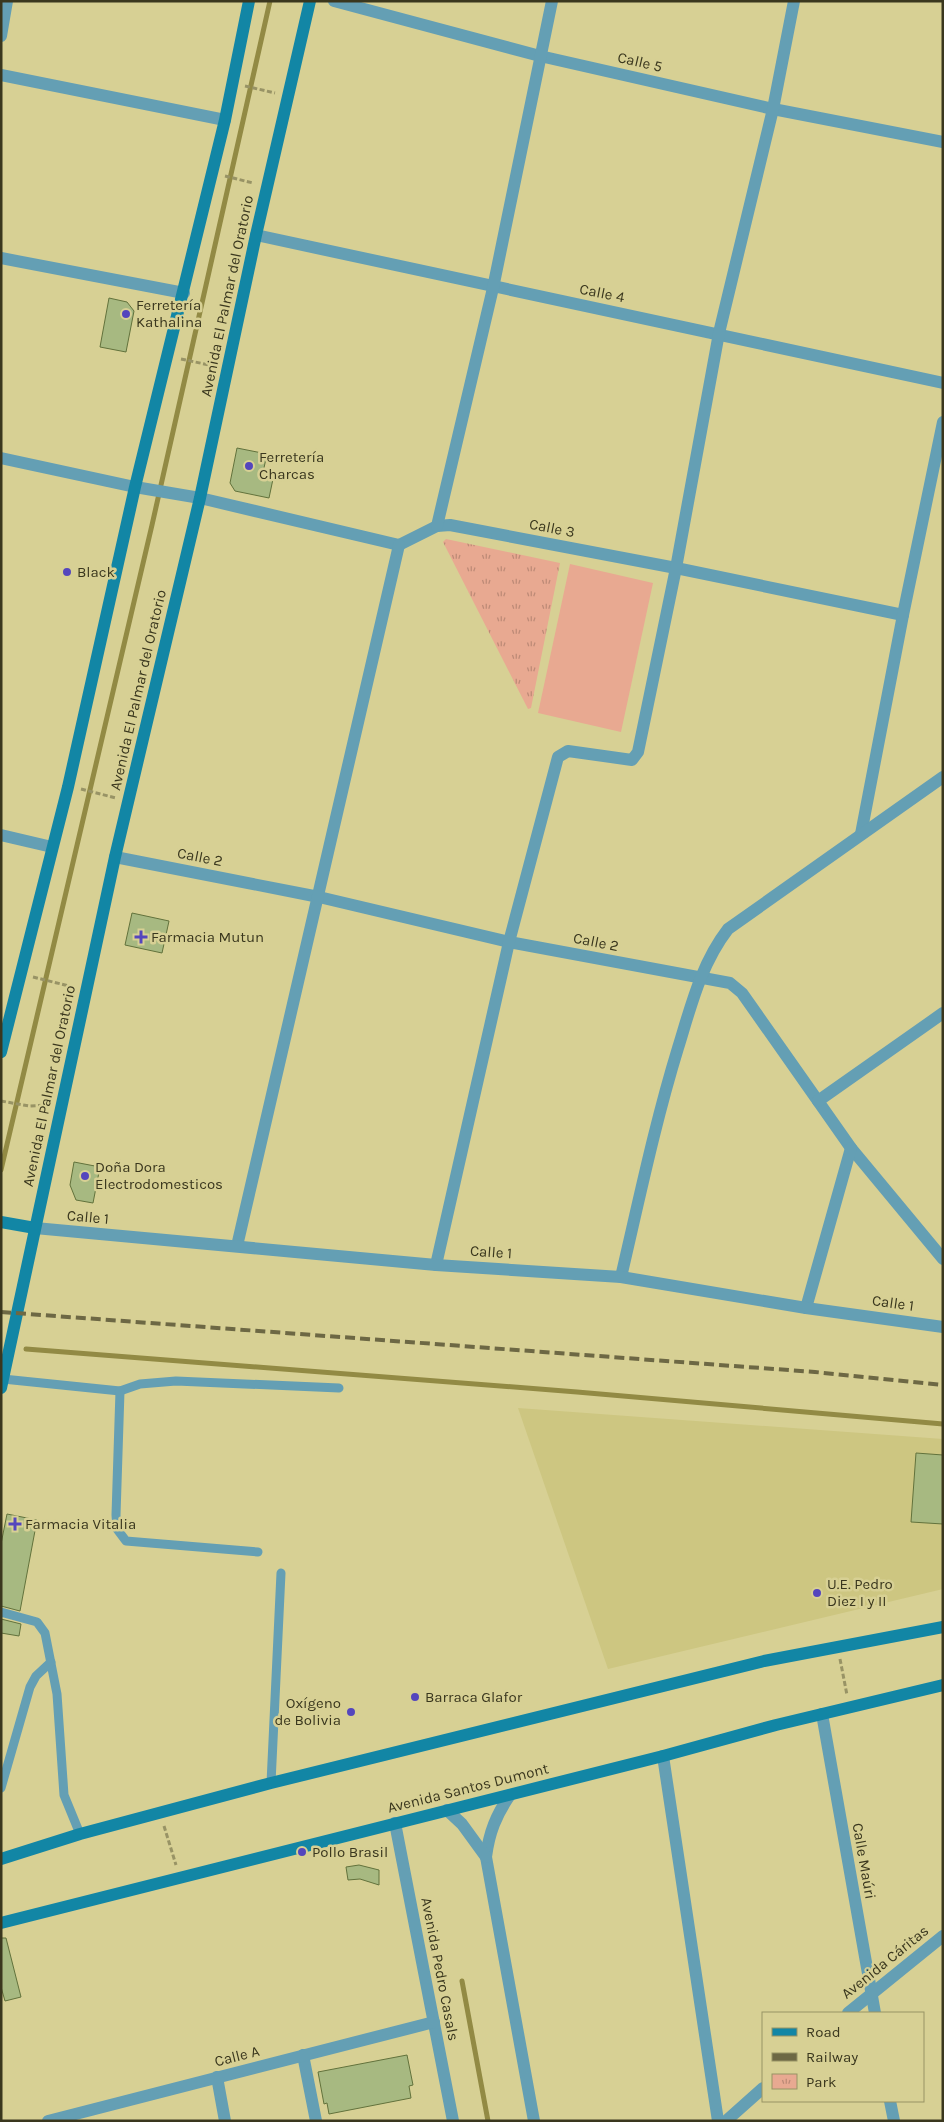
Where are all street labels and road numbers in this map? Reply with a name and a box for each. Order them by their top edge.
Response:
street label: Calle 5 [616,48,664,76]
street label: Avenida El Palmar del Oratorio [197,194,257,398]
street label: Calle 4 [578,280,627,306]
street label: Calle 3 [528,515,576,541]
street label: Avenida El Palmar del Oratorio [106,588,170,792]
street label: Calle 2 [176,844,224,870]
street label: Calle 2 [572,929,620,955]
street label: Avenida El Palmar del Oratorio [19,984,79,1188]
street label: Calle 1 [66,1206,110,1228]
street label: Calle 1 [469,1242,513,1262]
street label: Calle 1 [871,1291,915,1315]
street label: Avenida Santos Dumont [386,1759,551,1817]
street label: Calle Maúri [848,1821,880,1901]
street label: Avenida Pedro Casals [417,1896,463,2042]
street label: Avenida Cáritas [838,1921,932,2003]
street label: Calle A [213,2042,262,2070]

